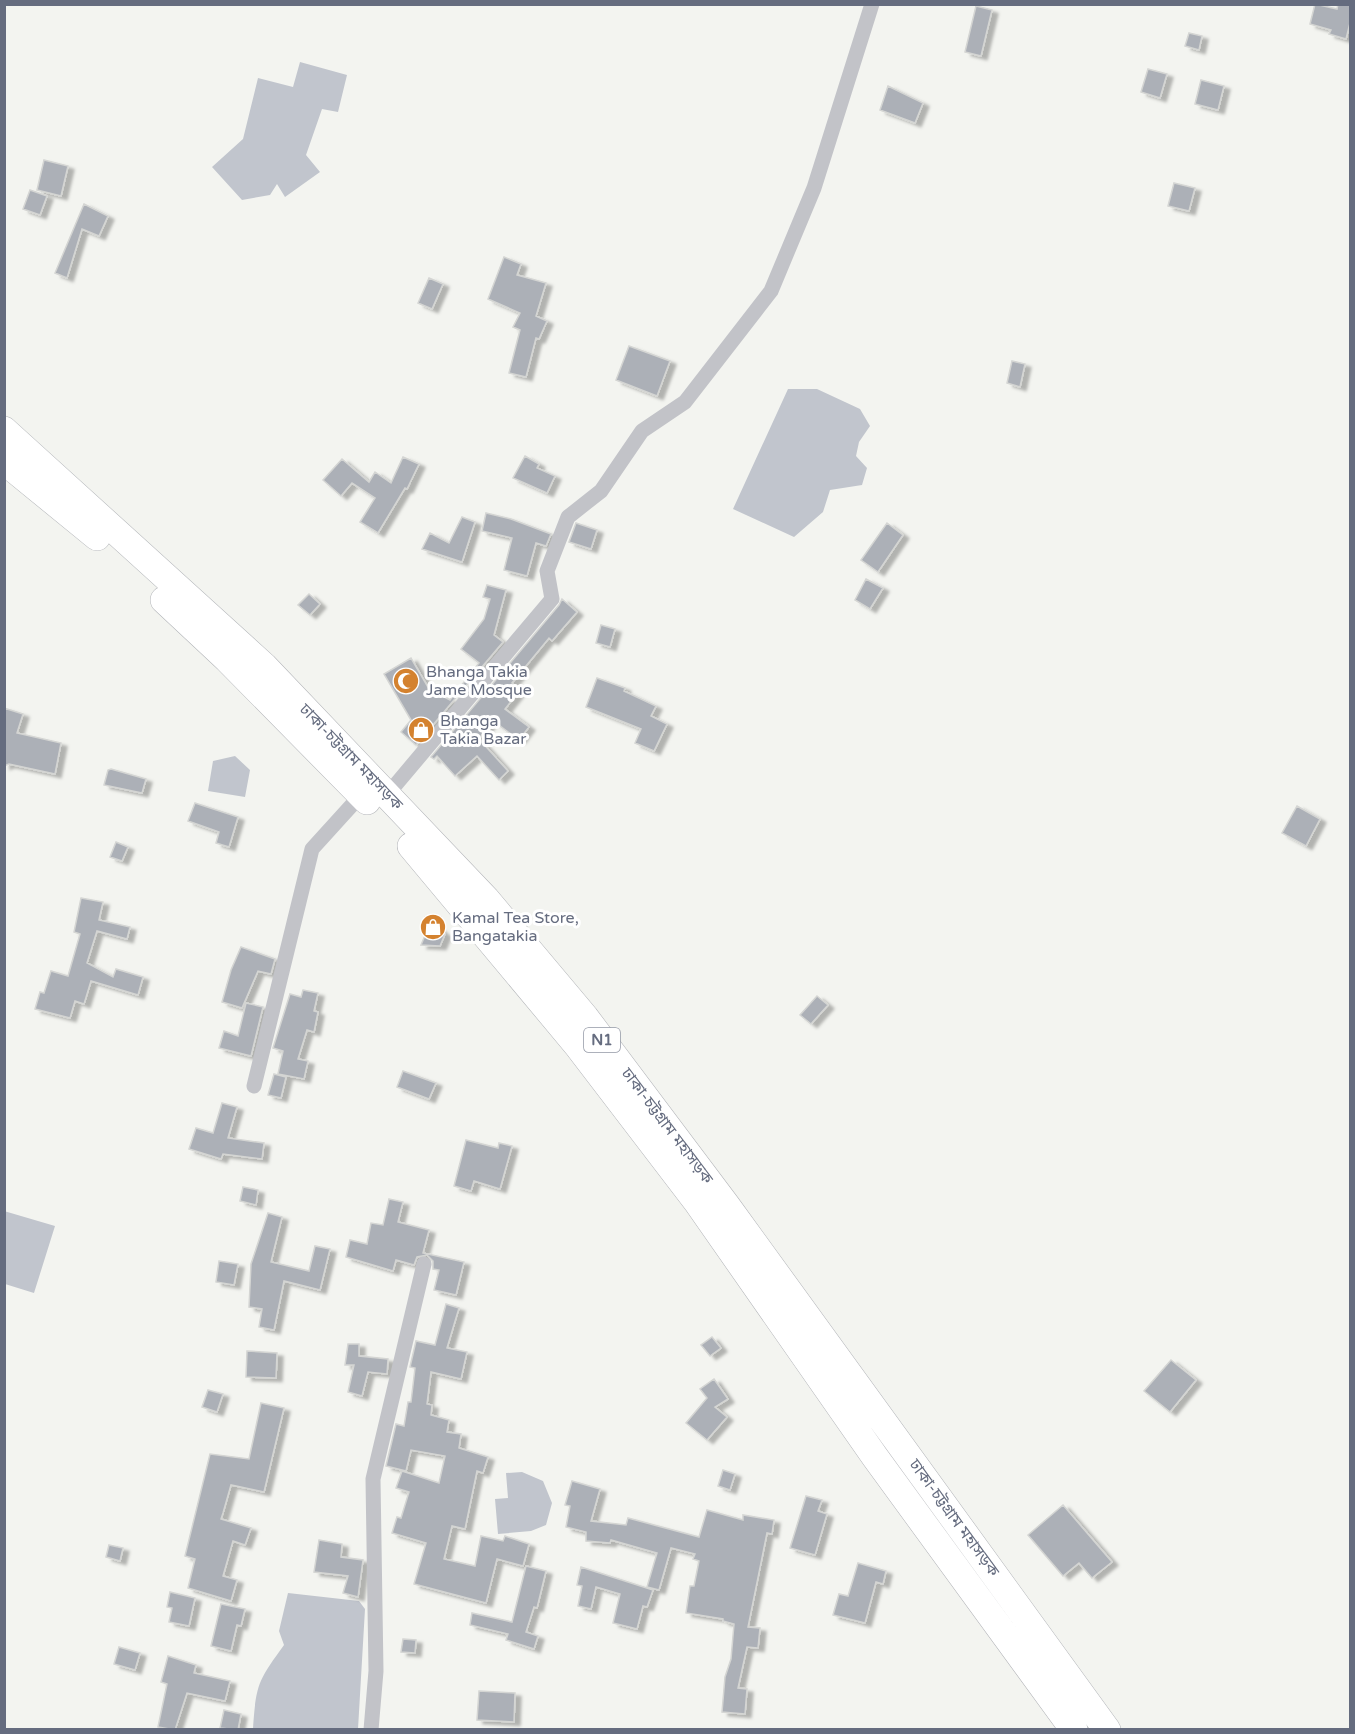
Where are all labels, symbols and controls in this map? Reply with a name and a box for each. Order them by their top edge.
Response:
place label: Bhanga Takia Jame Mosque [426,662,532,700]
mosque icon: Bhanga Takia Jame Mosque [391,666,421,696]
street label: ঢাকা-চট্টগ্রাম মহাসড়ক [294,699,408,815]
place label: Bhanga Takia Bazar [440,711,527,749]
shop icon: Bhanga Takia Bazar [406,715,436,745]
place label: Kamal Tea Store, Bangatakia [452,908,579,946]
shop icon: Kamal Tea Store, Bangatakia [418,912,448,942]
road number: N1 [584,1028,620,1052]
street label: ঢাকা-চট্টগ্রাম মহাসড়ক [616,1063,718,1189]
street label: ঢাকা-চট্টগ্রাম মহাসড়ক [904,1454,1004,1582]

